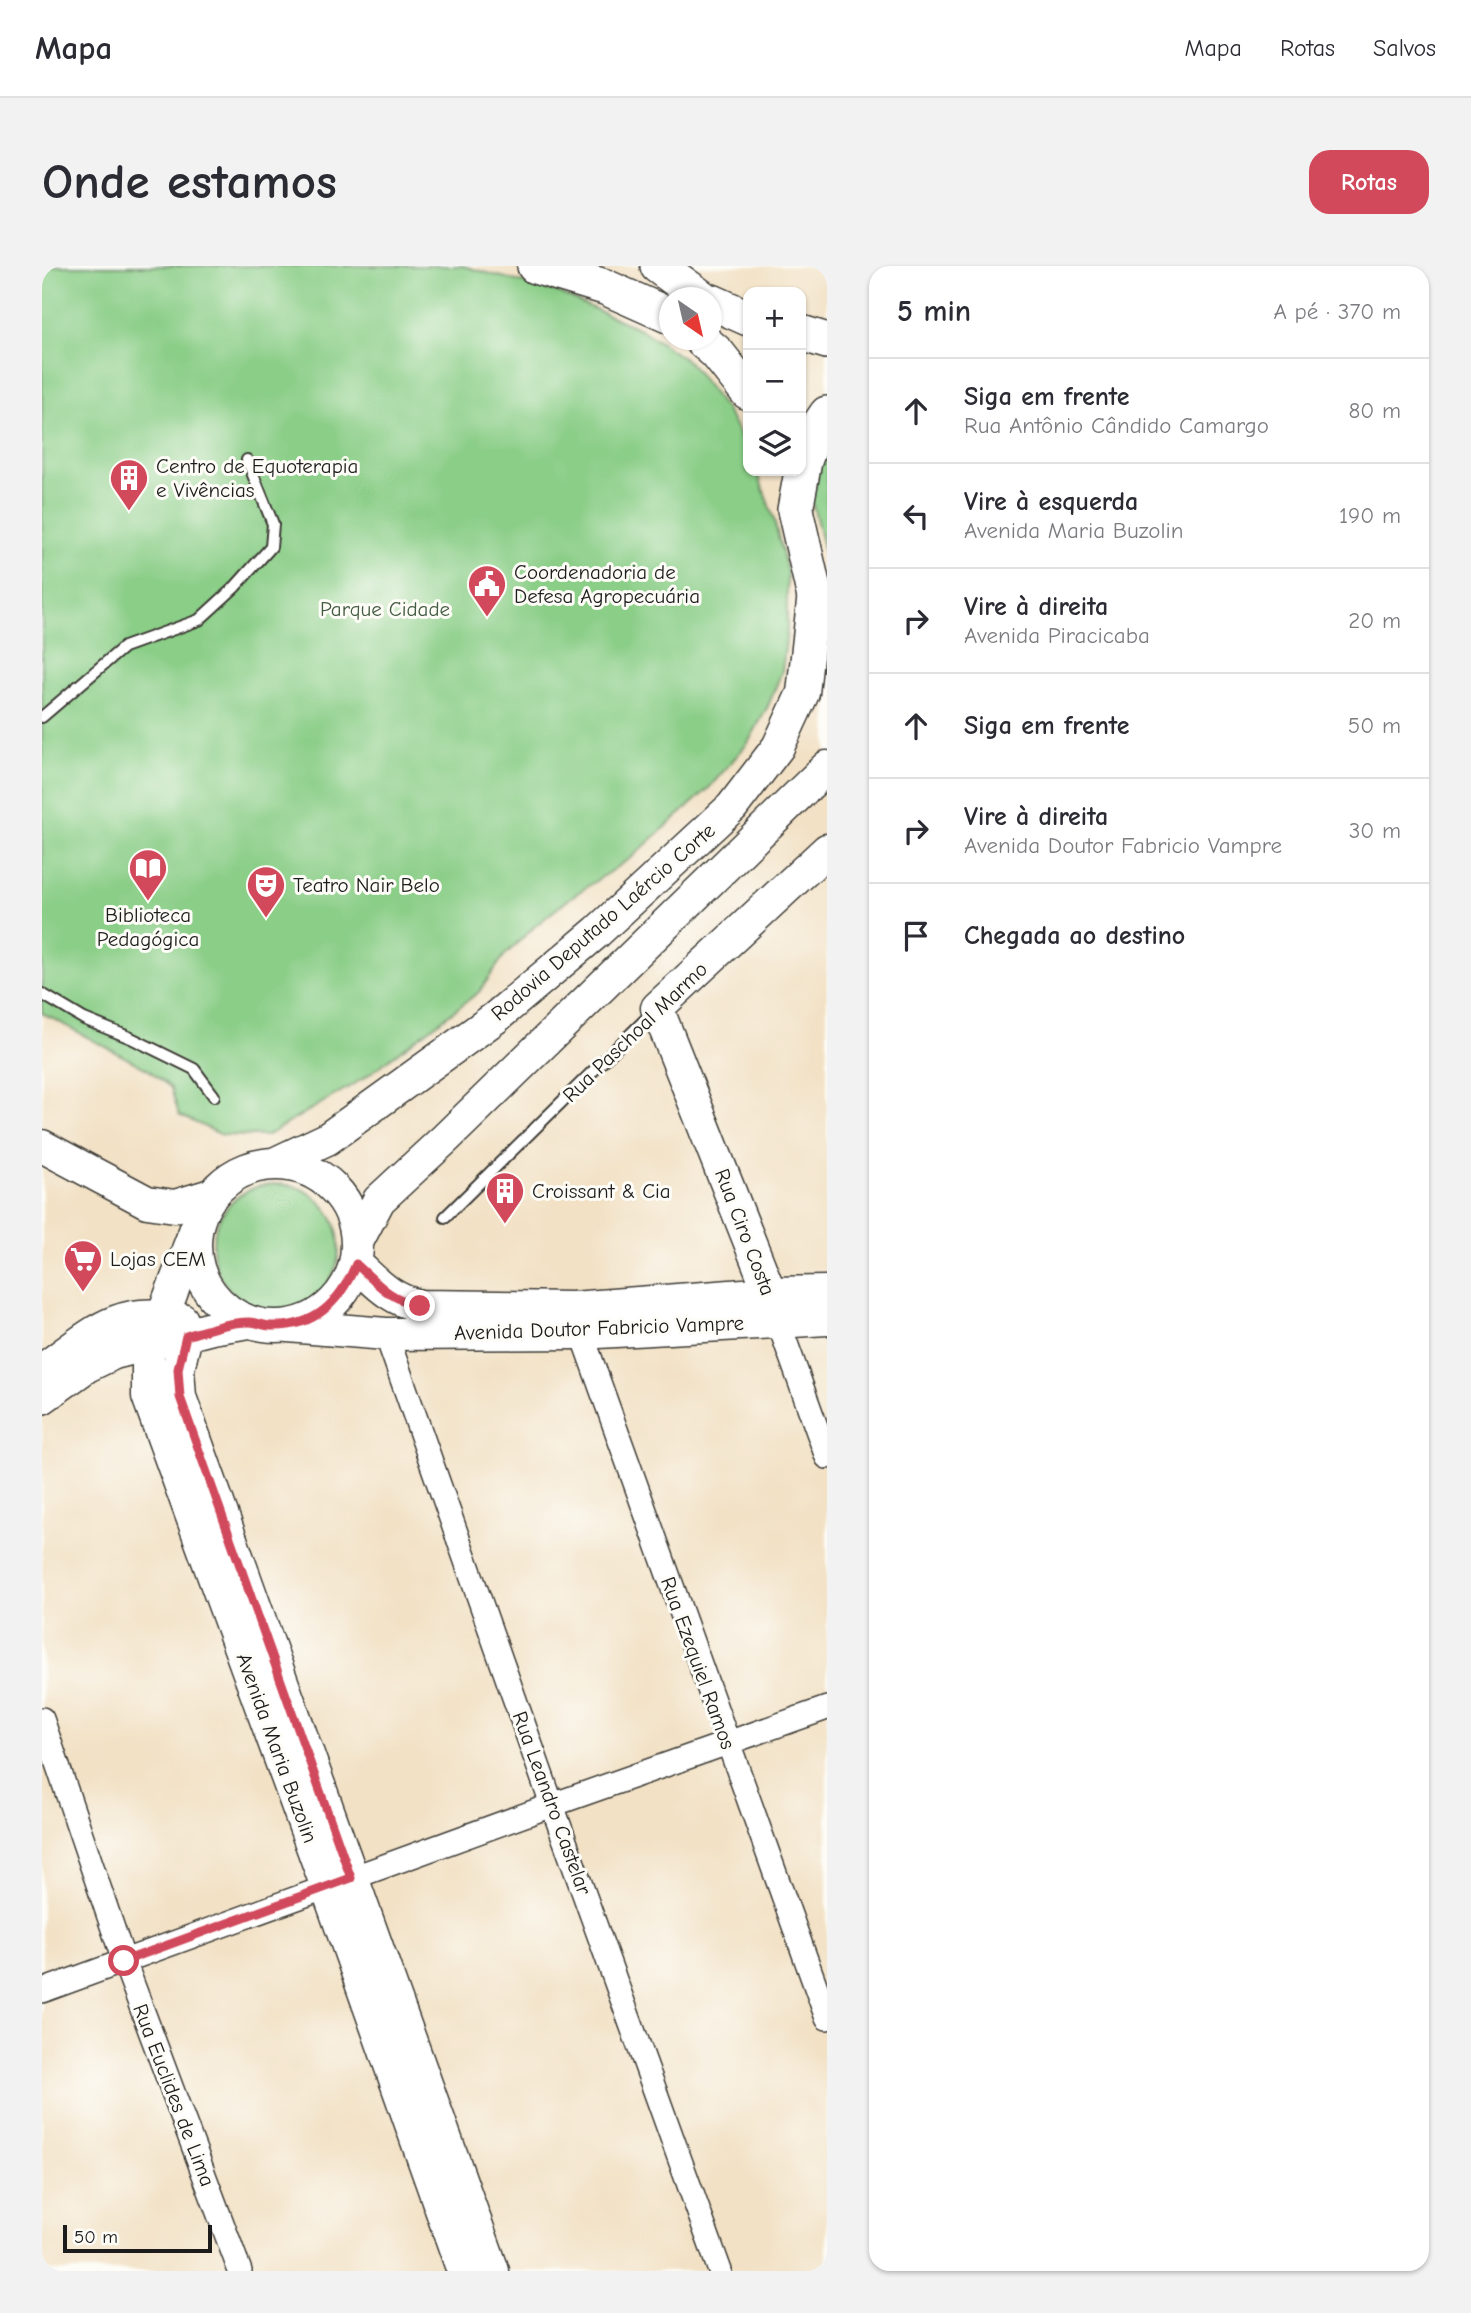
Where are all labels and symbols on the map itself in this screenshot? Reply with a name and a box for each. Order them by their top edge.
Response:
north arrow [659,287,722,350]
place label: Centro de Equoterapia e Vivências [156,454,358,502]
building icon: Centro de Equoterapia e Vivências [108,457,150,512]
place label: Coordenadoria de Defesa Agropecuária [514,560,700,608]
public building icon: Coordenadoria de Defesa Agropecuária [466,563,508,618]
park label: Parque Cidade [320,597,450,621]
street label: Rodovia Deputado Laércio Corte [486,818,720,1026]
library icon: Biblioteca Pedagógica [127,847,169,902]
theatre icon: Teatro Nair Belo [245,864,287,919]
place label: Teatro Nair Belo [293,873,440,897]
place label: Biblioteca Pedagógica [97,903,199,951]
street label: Rua Paschoal Marmo [558,957,712,1107]
street label: Rua Ciro Costa [710,1165,780,1299]
building icon: Croissant & Cia [484,1170,526,1225]
place label: Croissant & Cia [532,1179,671,1203]
supermarket icon: Lojas CEM [62,1238,104,1293]
place label: Lojas CEM [110,1247,206,1271]
route end [404,1290,435,1321]
street label: Avenida Doutor Fabricio Vampre [454,1311,744,1345]
street label: Rua Ezequiel Ramos [656,1574,740,1752]
street label: Avenida Maria Buzolin [231,1650,323,1846]
street label: Rua Leandro Castelar [508,1708,597,1899]
route start [108,1945,139,1976]
street label: Rua Euclides de Lima [128,2000,220,2190]
scale bar [63,2222,212,2254]

